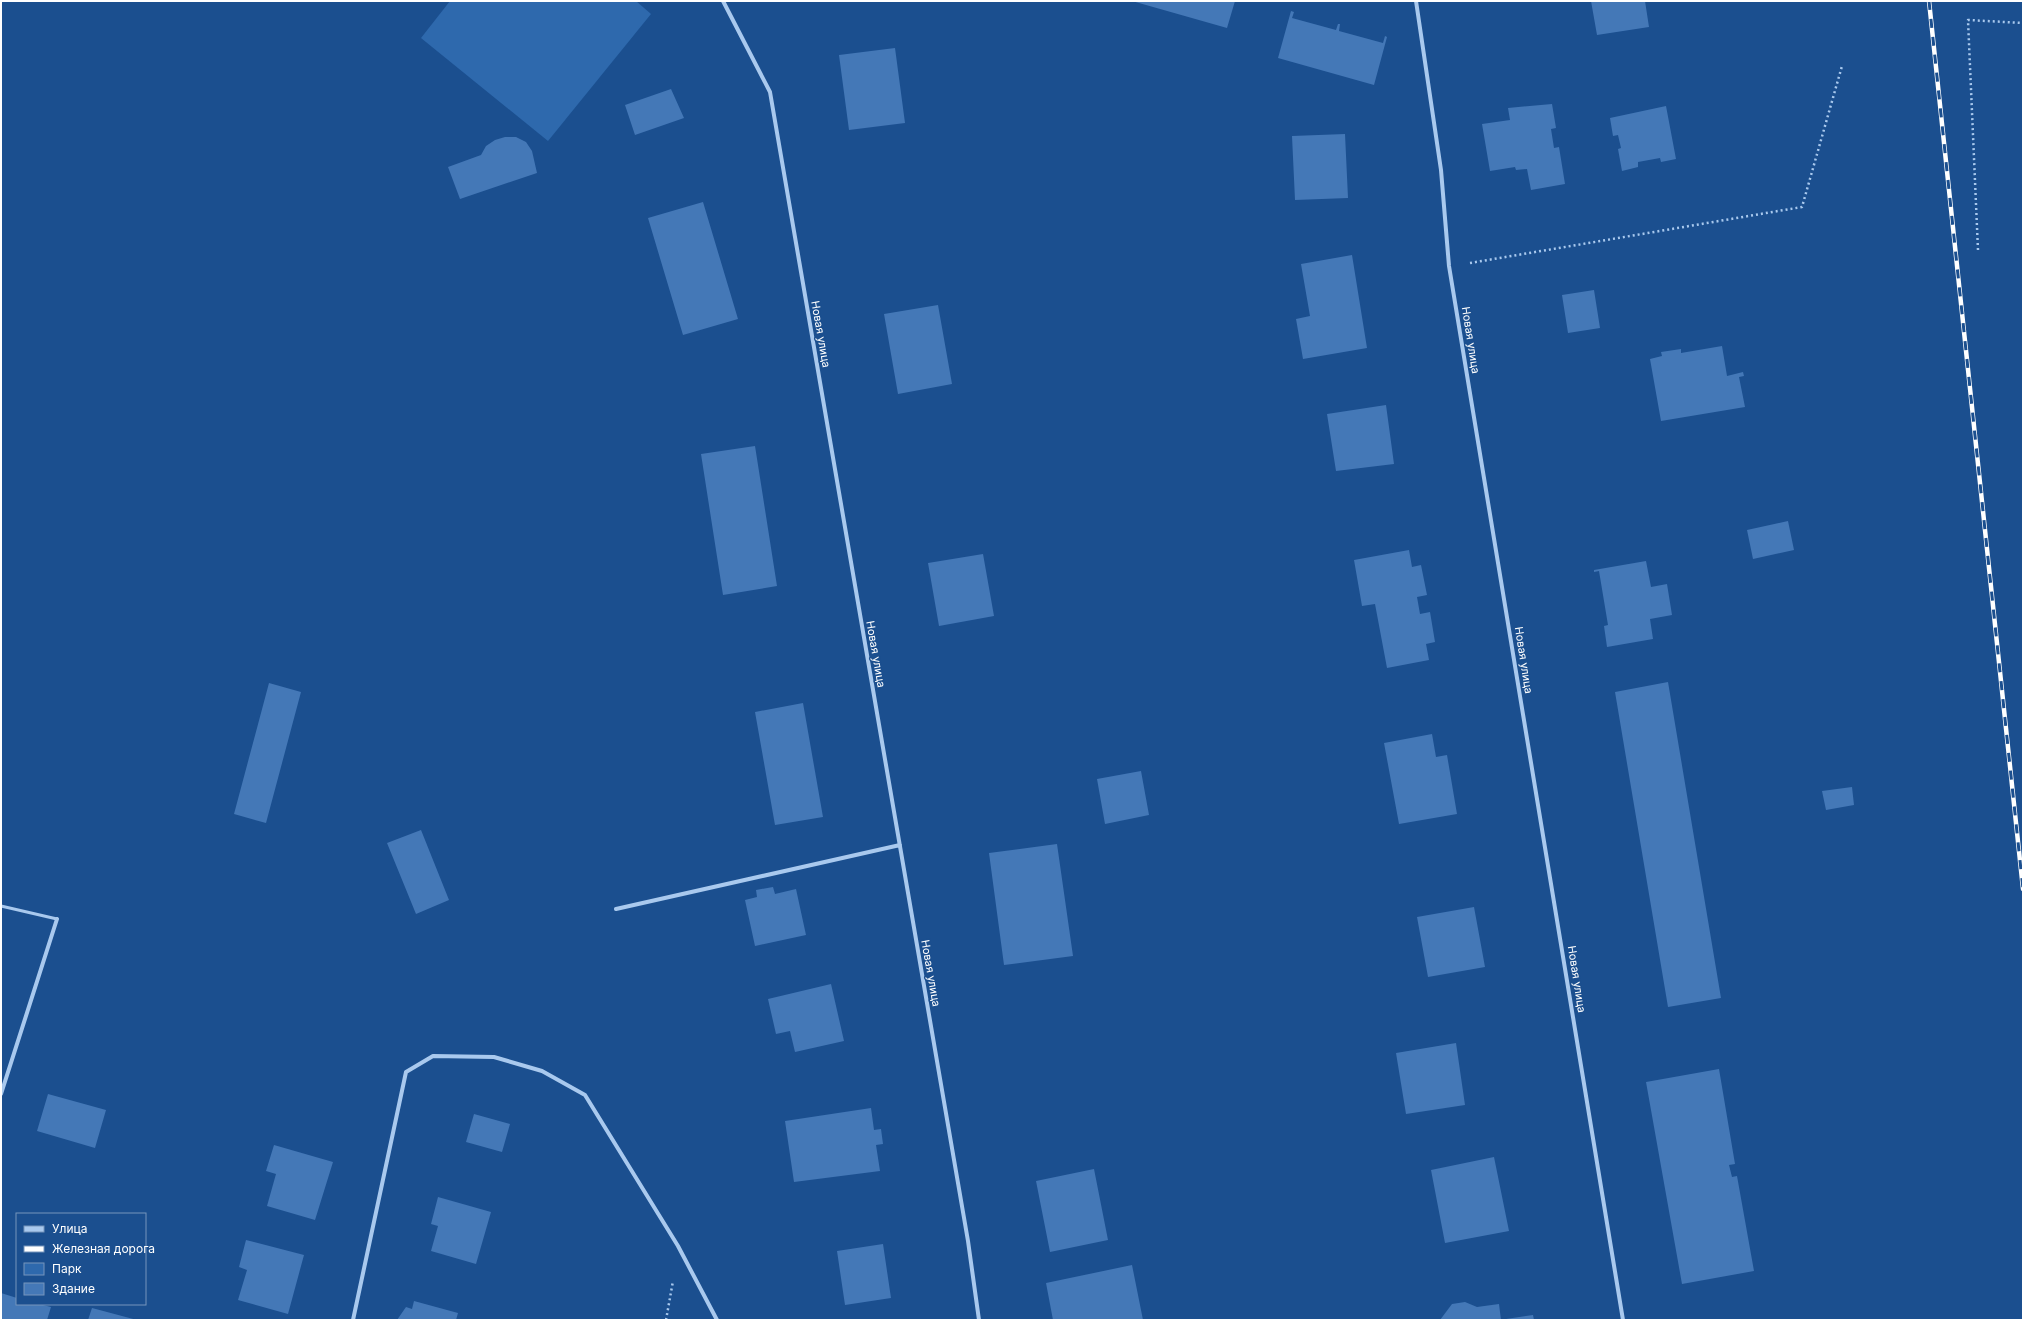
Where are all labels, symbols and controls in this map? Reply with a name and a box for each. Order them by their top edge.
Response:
street label: Новая улица [808,299,834,369]
street label: Новая улица [1459,306,1483,374]
street label: Новая улица [863,619,889,689]
street label: Новая улица [1512,626,1536,694]
street label: Новая улица [918,938,944,1008]
street label: Новая улица [1565,945,1589,1013]
legend [16,1213,146,1305]
text: Улица [52,1221,87,1236]
text: Железная дорога [52,1241,155,1256]
text: Парк [52,1261,82,1276]
text: Здание [52,1281,95,1296]

